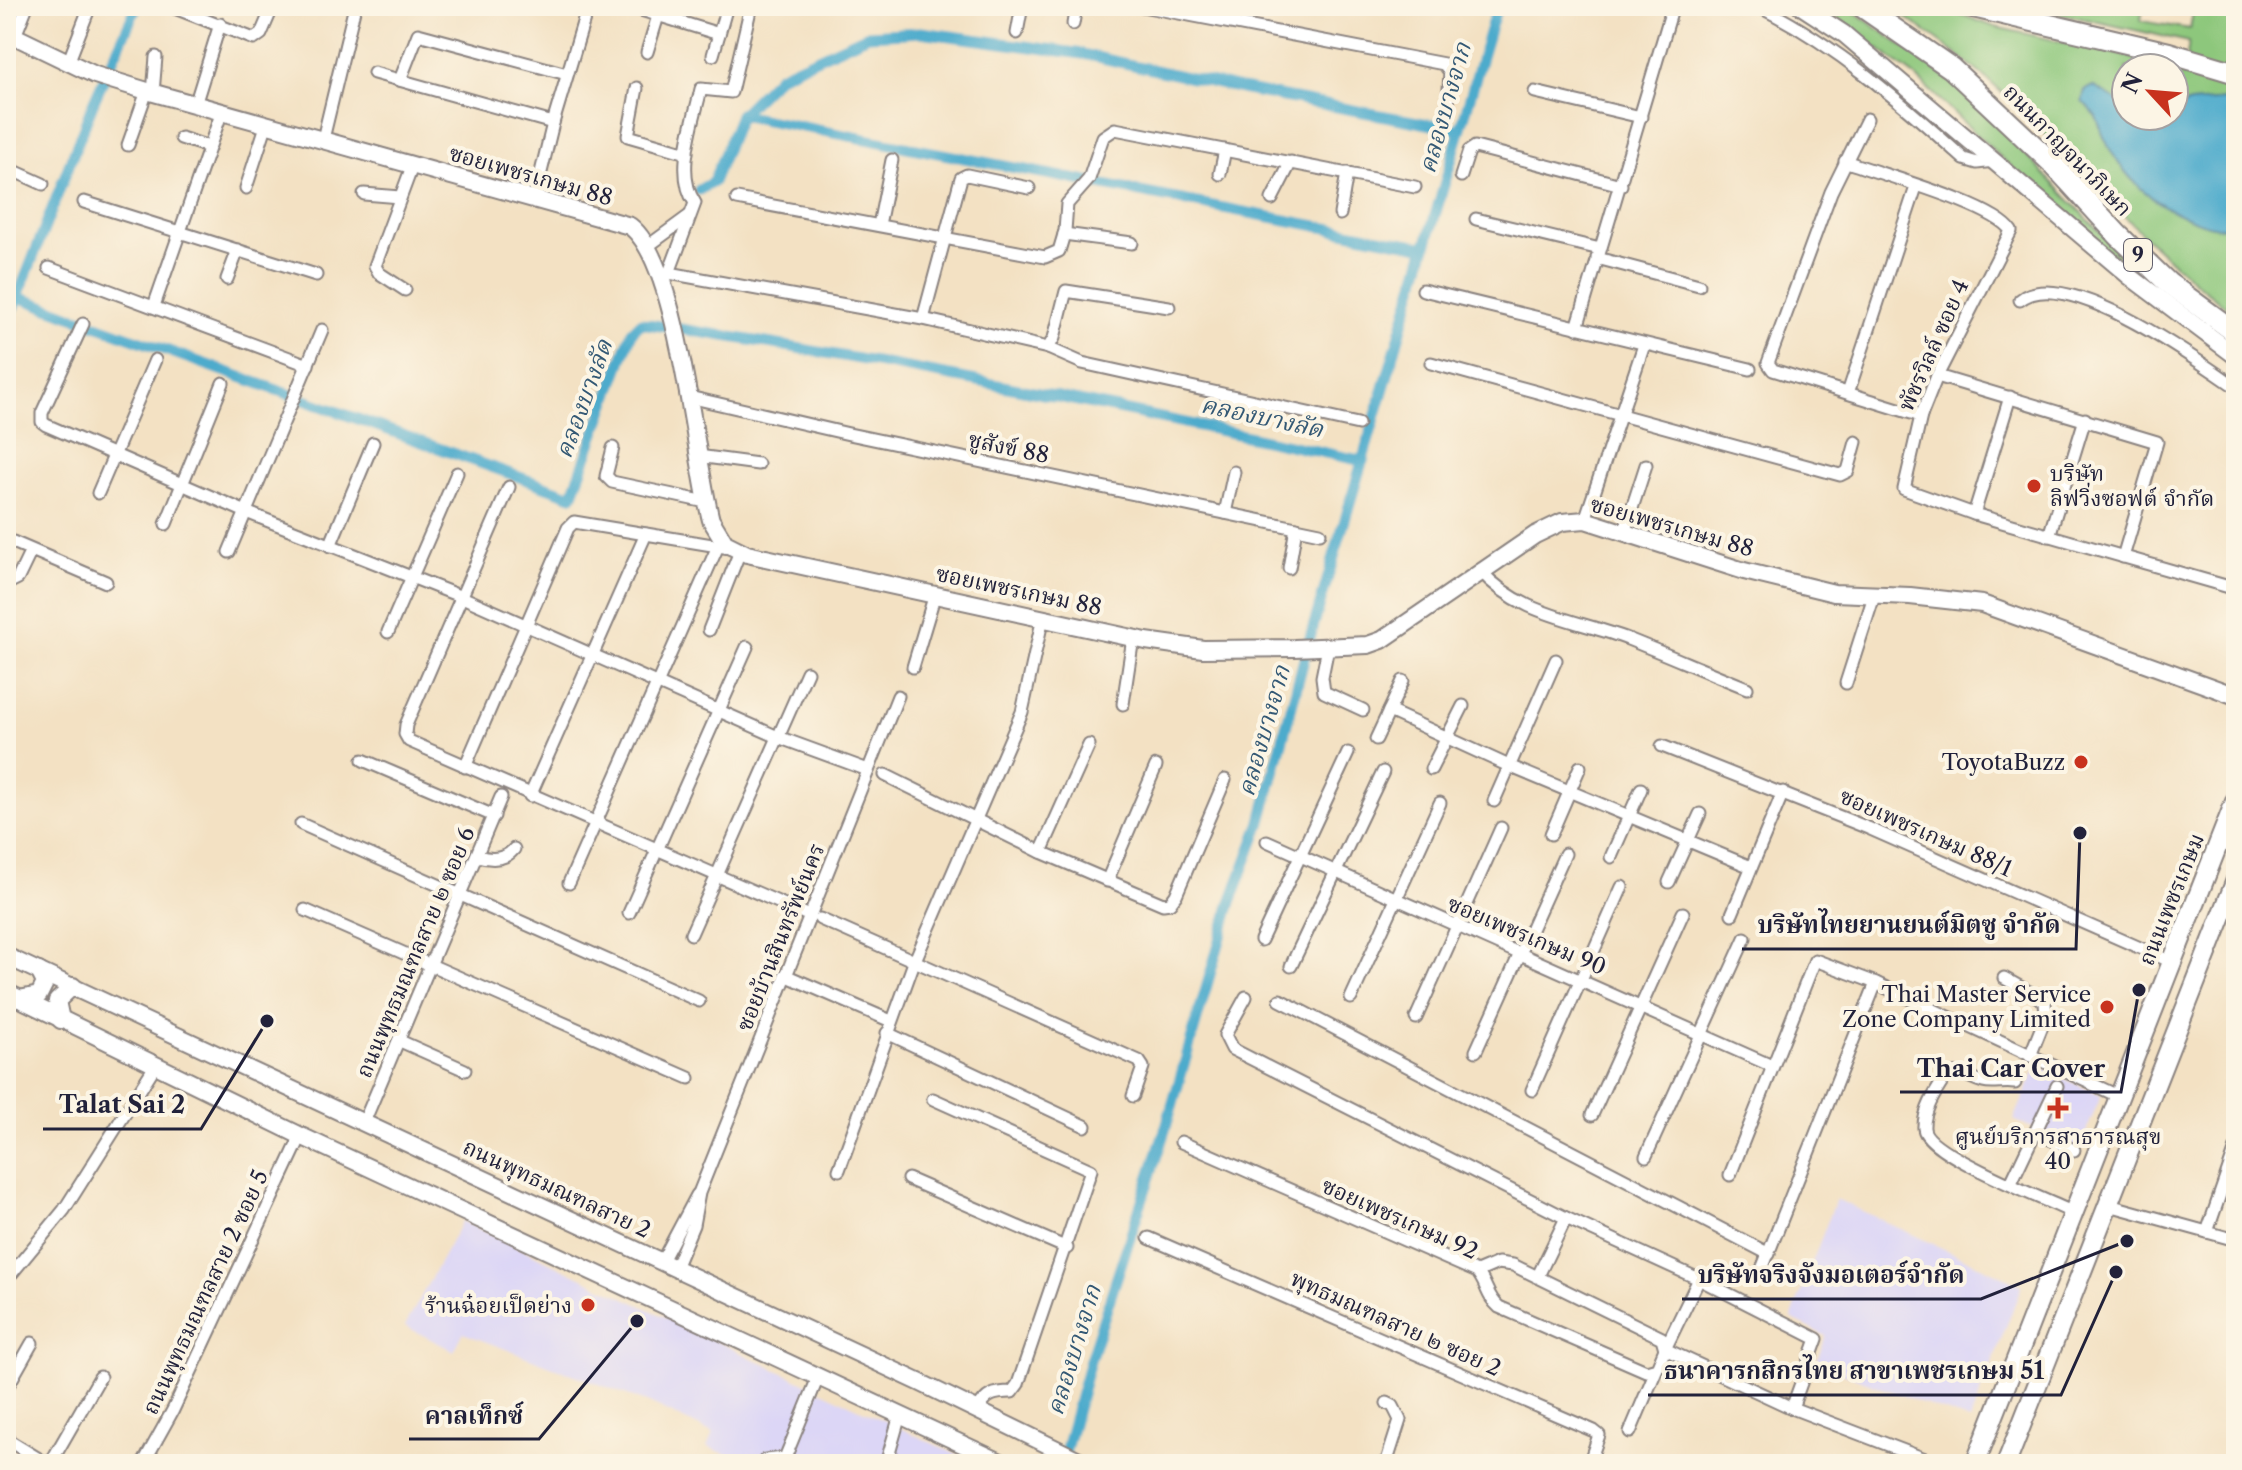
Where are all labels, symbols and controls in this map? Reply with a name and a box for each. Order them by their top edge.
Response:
water label: คลองบางจาก [1412,38,1477,177]
north arrow [2110,52,2190,132]
text: N [2116,69,2149,98]
street label: ถนนกาญจนาภิเษก [1998,79,2138,222]
street label: ซอยเพชรเกษม 88 [446,139,616,212]
road number: 9 [2124,239,2152,271]
street label: พัชรวิลล์ ซอย 4 [1892,275,1974,415]
water label: คลองบางลัด [549,335,619,462]
water label: คลองบางลัด [1198,389,1326,444]
street label: ชูสังข์ 88 [966,426,1052,469]
place label: บริษัท ลิฟวิ่งซอฟต์ จำกัด [2050,460,2214,512]
marker: บริษัท ลิฟวิ่งซอฟต์ จำกัด [2025,477,2043,495]
street label: ซอยเพชรเกษม 88 [1587,490,1757,563]
street label: ซอยเพชรเกษม 88 [934,560,1104,621]
water label: คลองบางจาก [1231,661,1296,800]
place label: ToyotaBuzz [1942,749,2065,776]
marker: ToyotaBuzz [2072,753,2090,771]
street label: ซอยเพชรเกษม 88/1 [1835,782,2016,883]
street label: ถนนพุทธมณฑลสาย ๒ ซอย 6 [350,823,482,1082]
street label: ถนนเพชรเกษม [2133,829,2210,969]
street label: ซอยบ้านสินทรัพย์นคร [730,839,830,1035]
street label: ซอยเพชรเกษม 90 [1443,890,1610,981]
callout: บริษัทไทยยานยนต์มิตซู จำกัด [1742,901,2076,949]
text: บริษัทไทยยานยนต์มิตซู จำกัด [1758,908,2060,940]
place label: Thai Master Service Zone Company Limited [1842,981,2091,1033]
marker: Thai Master Service Zone Company Limited [2098,998,2116,1016]
callout: Thai Car Cover [1900,1044,2121,1092]
text: Thai Car Cover [1917,1054,2105,1083]
callout: Talat Sai 2 [43,1081,201,1129]
text: Talat Sai 2 [59,1090,185,1119]
marker: ศูนย์บริการสาธารณสุข 40 [2047,1097,2069,1119]
place label: ศูนย์บริการสาธารณสุข 40 [1955,1123,2161,1175]
street label: ถนนพุทธมณฑลสาย 2 [458,1133,655,1245]
street label: ถนนพุทธมณฑลสาย 2 ซอย 5 [137,1166,275,1419]
street label: ซอยเพชรเกษม 92 [1317,1172,1482,1265]
callout: บริษัทจริงจังมอเตอร์จำกัด [1682,1251,1981,1299]
text: บริษัทจริงจังมอเตอร์จำกัด [1698,1260,1964,1289]
street label: พุทธมณฑลสาย ๒ ซอย 2 [1286,1265,1505,1383]
water label: คลองบางจาก [1040,1280,1107,1418]
place label: ร้านฉ๋อยเป็ดย่าง [425,1292,572,1319]
marker: ร้านฉ๋อยเป็ดย่าง [579,1296,597,1314]
callout: ธนาคารกสิกรไทย สาขาเพชรเกษม 51 [1648,1347,2061,1395]
text: ธนาคารกสิกรไทย สาขาเพชรเกษม 51 [1664,1354,2044,1385]
callout: คาลเท็กซ์ [409,1391,539,1439]
text: คาลเท็กซ์ [425,1401,524,1430]

